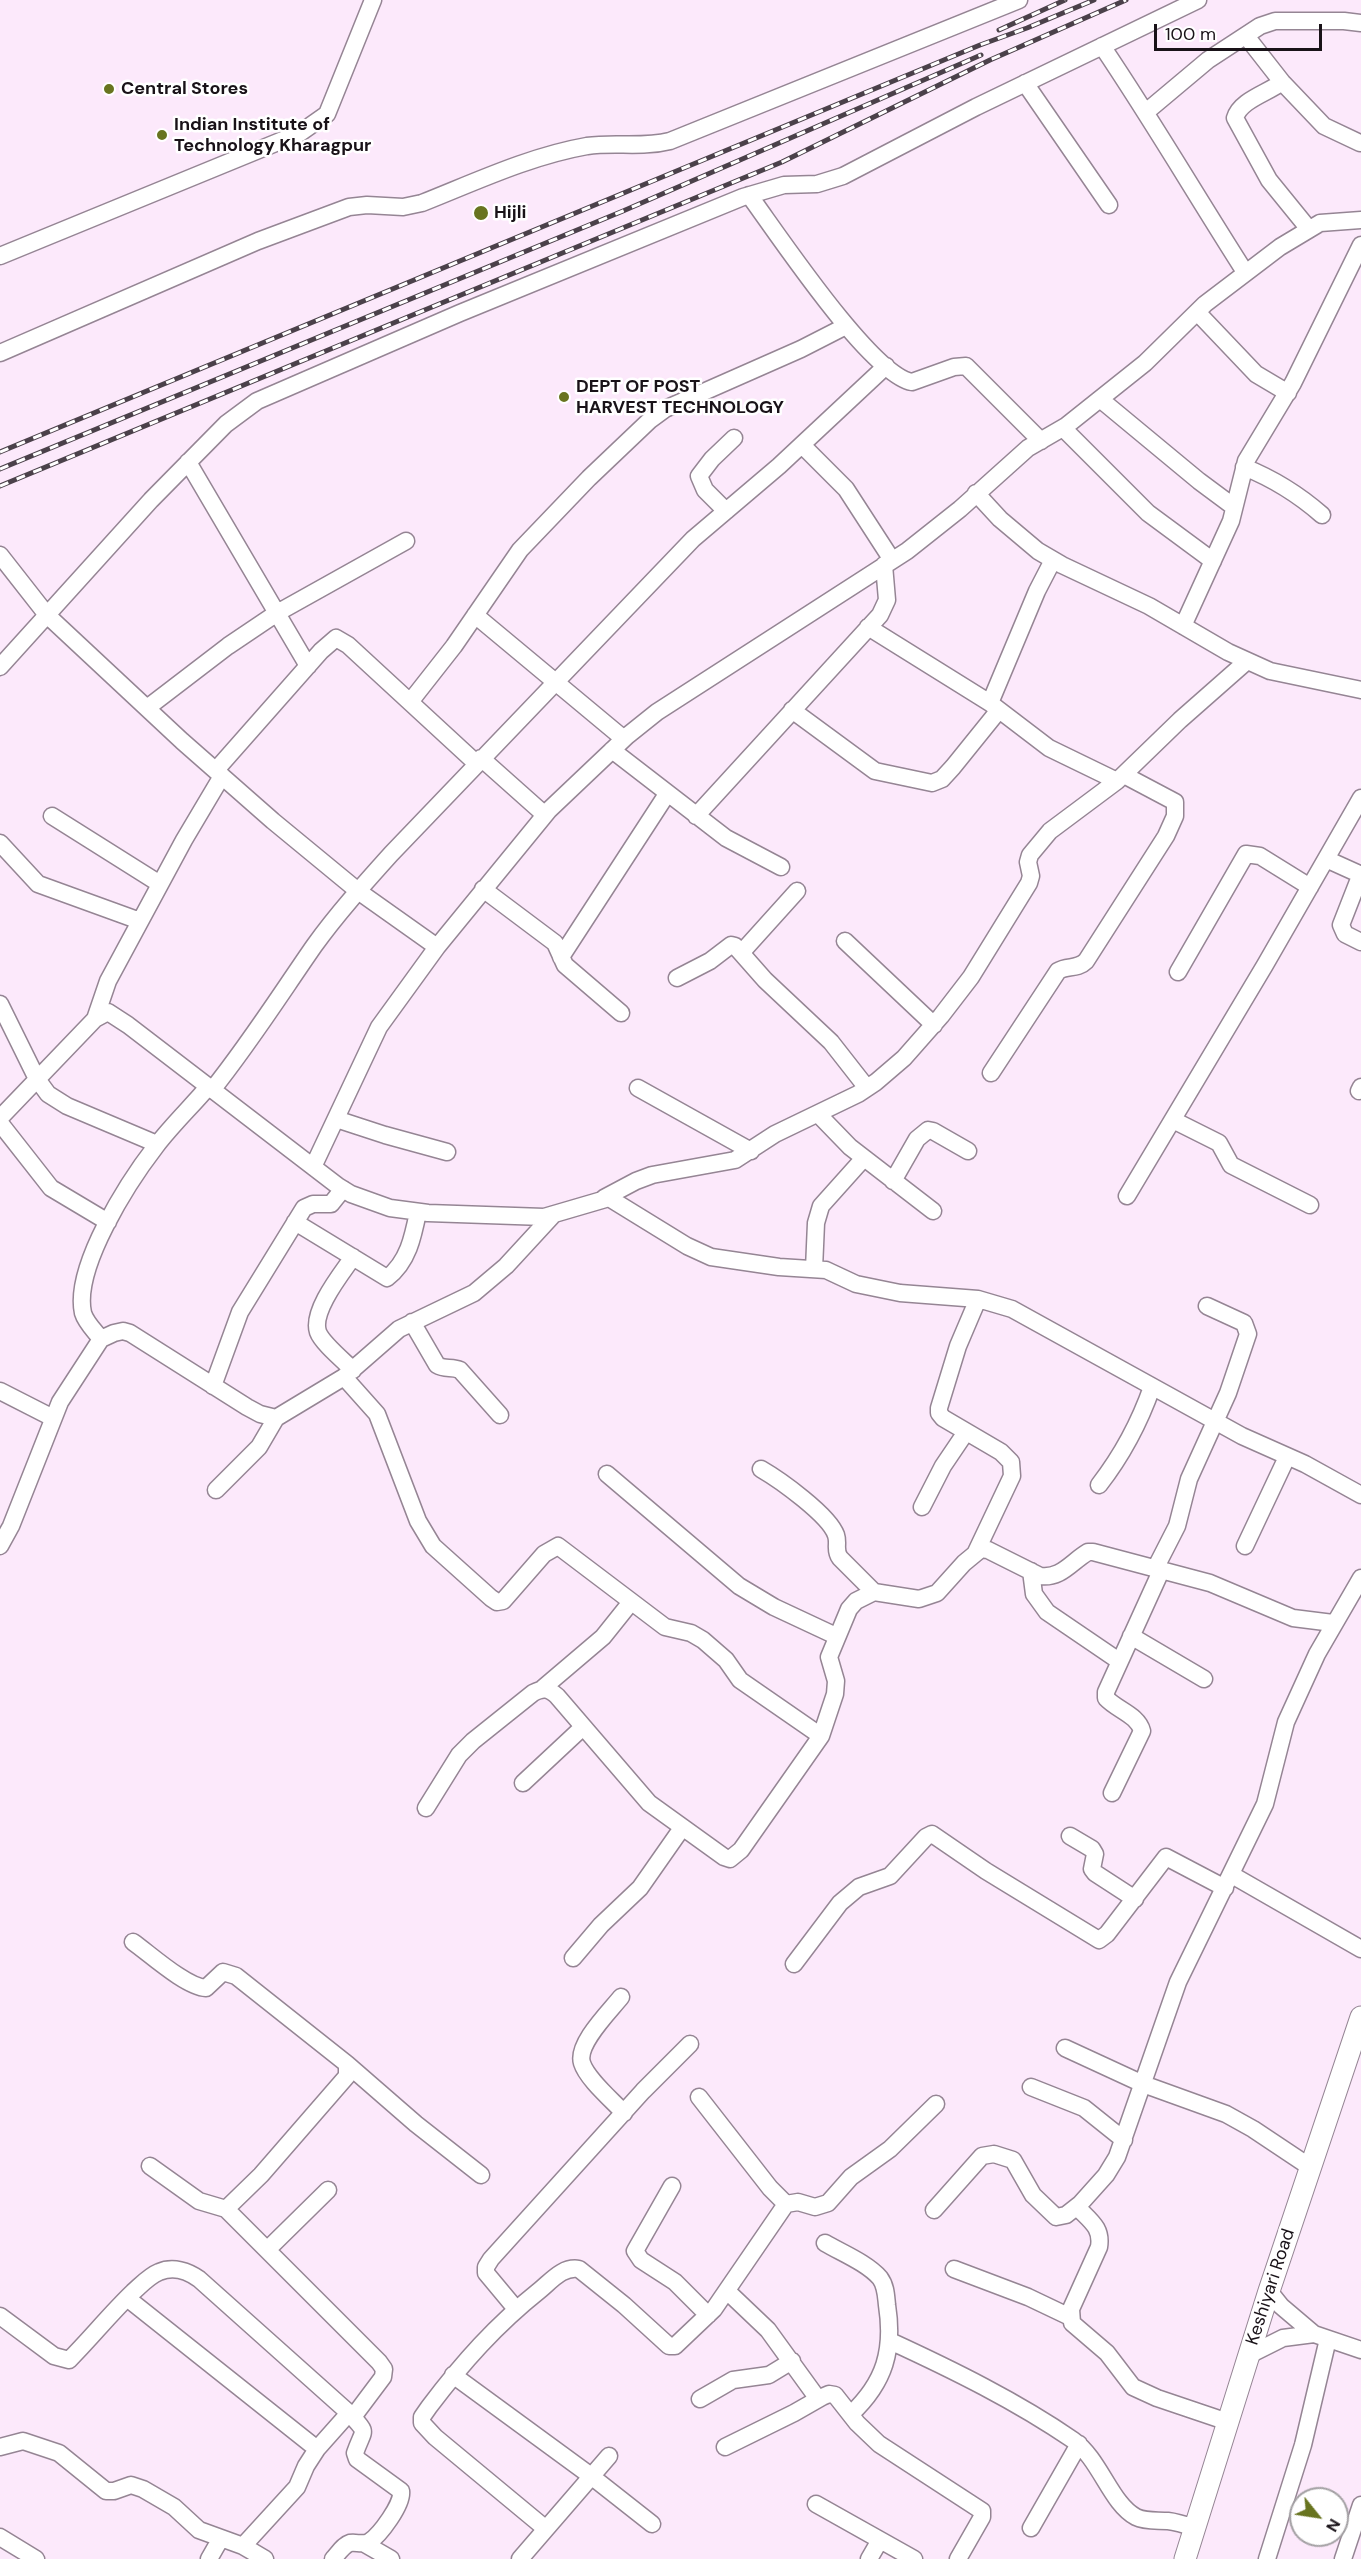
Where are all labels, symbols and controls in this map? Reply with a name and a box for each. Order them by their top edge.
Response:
scale bar [1157,12,1325,50]
text: 100 m [1165,22,1216,46]
place label: Central Stores [121,78,248,100]
marker: Central Stores [102,82,116,96]
place label: Indian Institute of Technology Kharagpur [174,114,371,156]
marker: Indian Institute of Technology Kharagpur [155,128,169,142]
place label: Hijli [494,202,526,224]
marker: Hijli [472,204,490,222]
place label: DEPT OF POST HARVEST TECHNOLOGY [576,376,784,418]
marker: DEPT OF POST HARVEST TECHNOLOGY [557,390,571,404]
street label: Keshiyari Road [1242,2226,1300,2348]
north arrow [1289,2487,1349,2547]
text: N [1321,2515,1345,2536]

